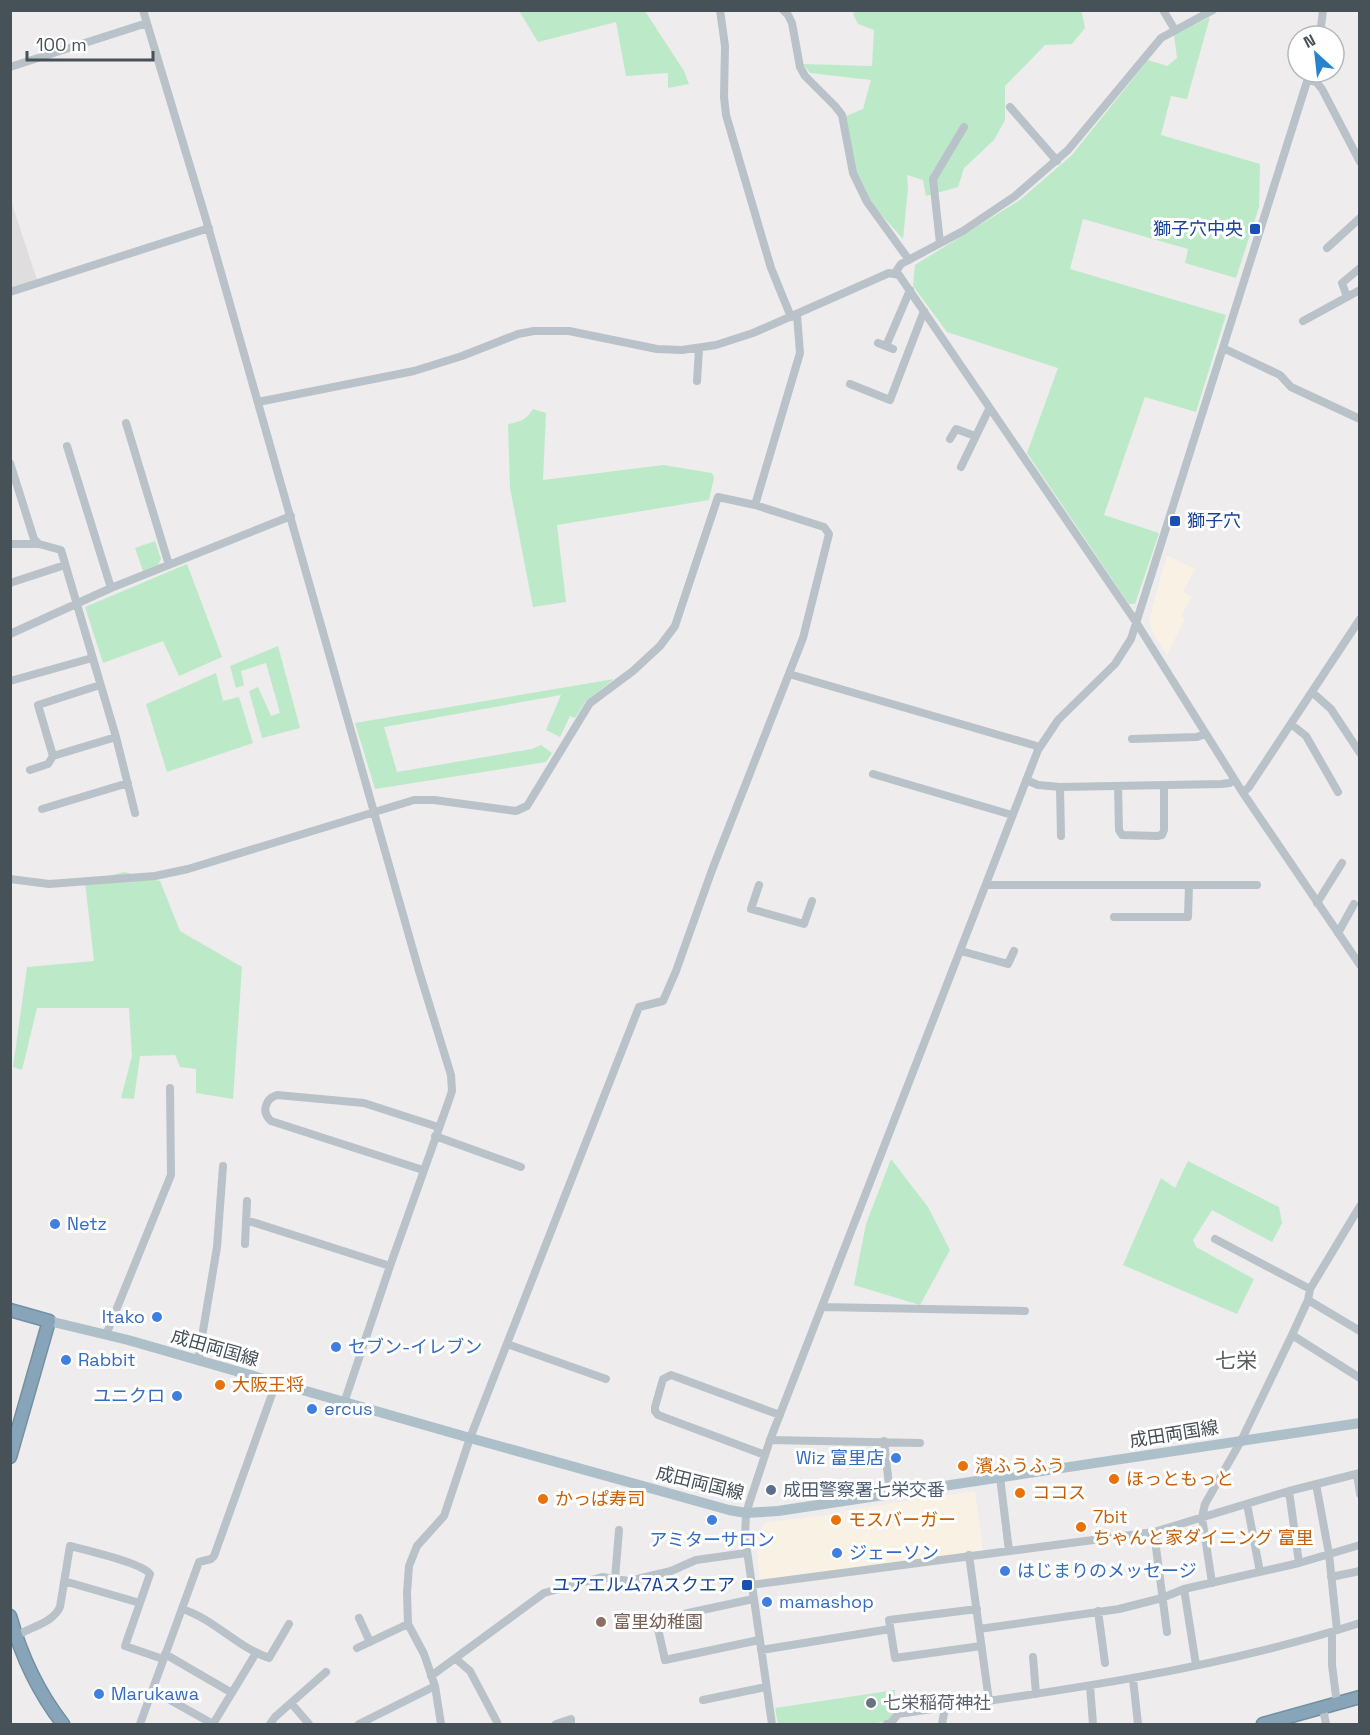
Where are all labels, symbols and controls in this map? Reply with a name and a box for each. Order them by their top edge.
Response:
scale bar [27,24,153,62]
north arrow [1286,24,1346,84]
text: N [1300,29,1319,53]
text: 100 m [36,33,87,56]
place label: 獅子穴中央 [1153,217,1243,240]
marker: 獅子穴中央 [1248,222,1262,236]
place label: 獅子穴 [1187,509,1241,532]
marker: 獅子穴 [1168,514,1182,528]
place label: Netz [67,1212,107,1235]
marker: Netz [48,1217,62,1231]
place label: Itako [102,1305,145,1328]
marker: Itako [150,1310,164,1324]
street label: 成田両国線 [169,1324,262,1371]
place label: セブン-イレブン [348,1335,482,1358]
marker: セブン-イレブン [329,1340,343,1354]
district label: 七栄 [1215,1347,1257,1374]
place label: Rabbit [78,1348,136,1371]
marker: Rabbit [59,1353,73,1367]
place label: 大阪王将 [232,1373,304,1396]
marker: 大阪王将 [213,1378,227,1392]
place label: ユニクロ [93,1384,165,1407]
marker: ユニクロ [170,1389,184,1403]
place label: ercus [324,1397,372,1420]
marker: ercus [305,1402,319,1416]
street label: 成田両国線 [1128,1415,1220,1452]
place label: Wiz 富里店 [796,1446,884,1469]
marker: Wiz 富里店 [889,1451,903,1465]
place label: 濱ふうふう [975,1454,1065,1477]
marker: 濱ふうふう [956,1459,970,1473]
street label: 成田両国線 [654,1460,747,1505]
place label: ほっともっと [1126,1467,1234,1490]
marker: ほっともっと [1107,1472,1121,1486]
place label: 成田警察署七栄交番 [783,1478,945,1501]
place label: ココス [1032,1481,1086,1504]
marker: 成田警察署七栄交番 [764,1483,778,1497]
marker: ココス [1013,1486,1027,1500]
place label: かっぱ寿司 [555,1487,645,1510]
marker: かっぱ寿司 [536,1492,550,1506]
place label: 7bit ちゃんと家ダイニング 富里 [1093,1505,1314,1549]
place label: モスバーガー [848,1508,956,1531]
marker: アミターサロン [705,1513,719,1527]
marker: モスバーガー [829,1513,843,1527]
marker: 7bit ちゃんと家ダイニング 富里 [1074,1520,1088,1534]
place label: アミターサロン [649,1528,775,1551]
place label: ジェーソン [849,1541,939,1564]
marker: ジェーソン [830,1546,844,1560]
place label: はじまりのメッセージ [1017,1559,1197,1582]
marker: はじまりのメッセージ [998,1564,1012,1578]
place label: ユアエルム7Aスクエア [552,1573,735,1596]
marker: ユアエルム7Aスクエア [740,1578,754,1592]
place label: mamashop [779,1590,874,1613]
marker: mamashop [760,1595,774,1609]
place label: 富里幼稚園 [613,1610,703,1633]
marker: 富里幼稚園 [594,1615,608,1629]
place label: Marukawa [111,1682,199,1705]
marker: Marukawa [92,1687,106,1701]
place label: 七栄稲荷神社 [883,1691,991,1714]
marker: 七栄稲荷神社 [864,1696,878,1710]

